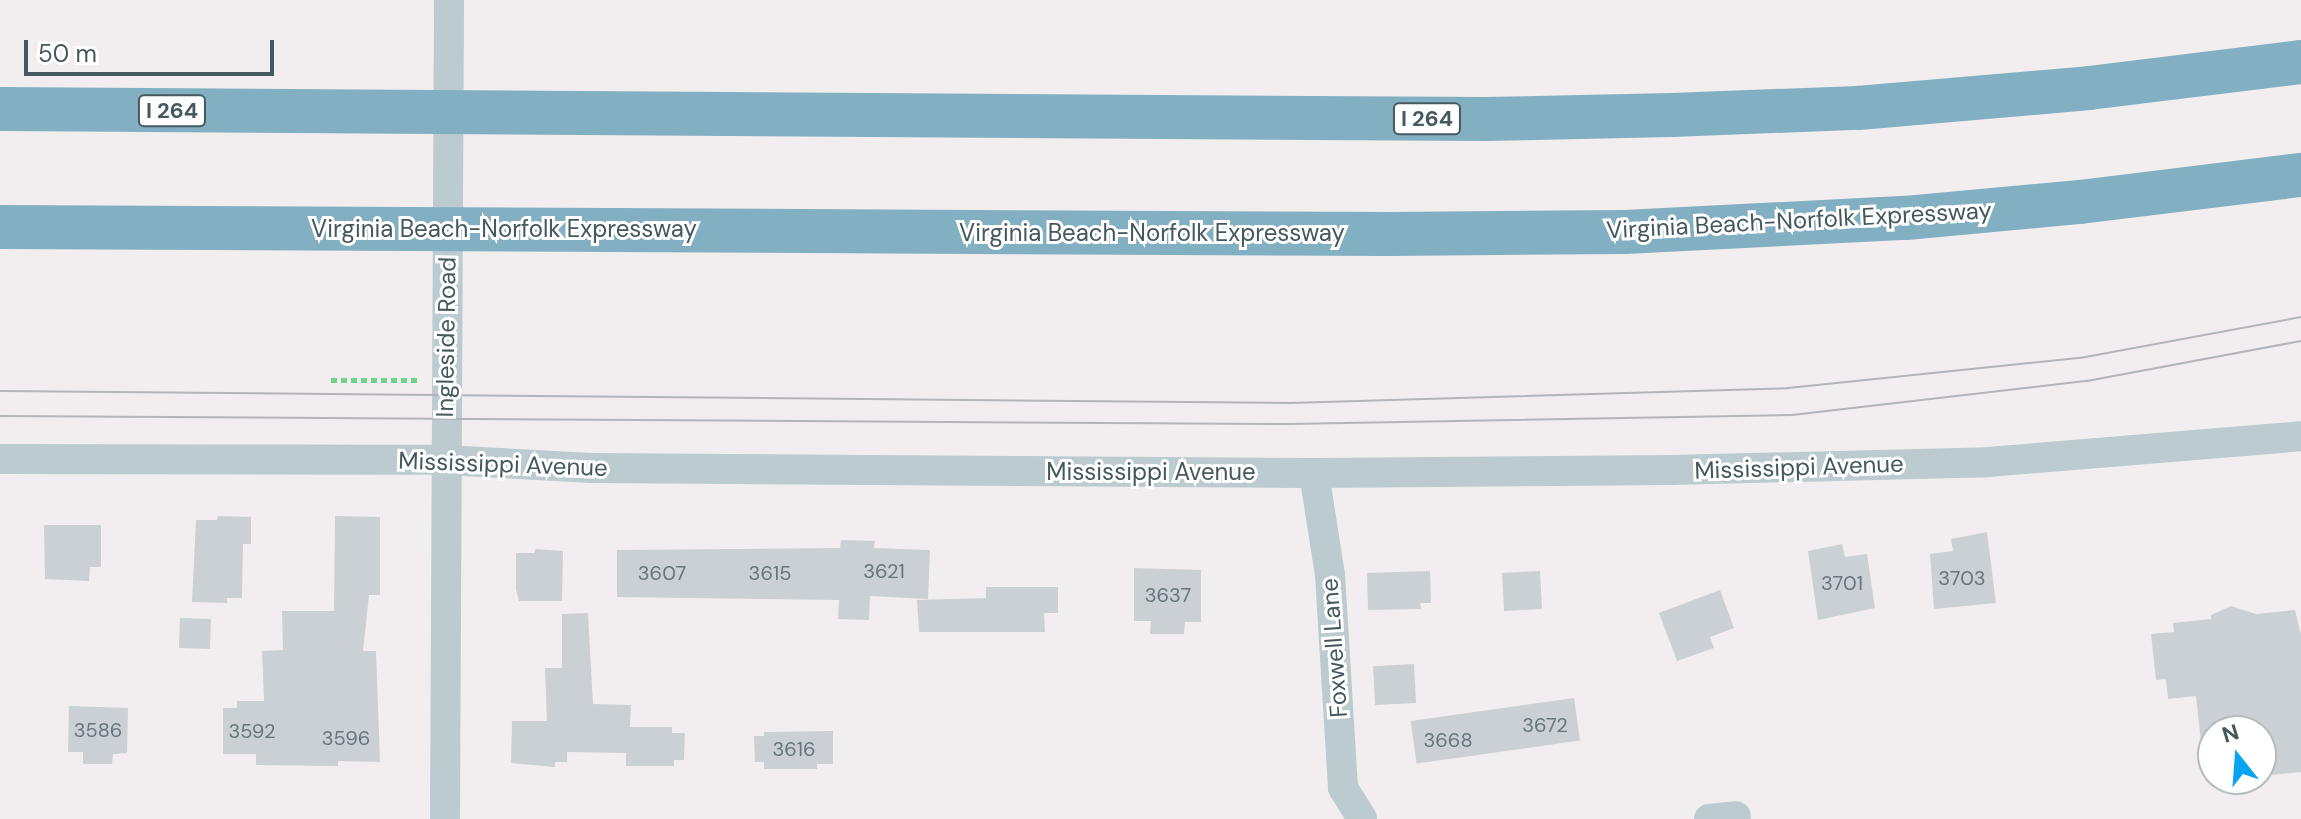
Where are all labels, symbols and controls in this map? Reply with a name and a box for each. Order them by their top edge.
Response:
scale bar [28,24,278,74]
text: 50 m [38,38,97,69]
road number: I 264 [136,93,208,129]
road number: I 264 [1391,101,1463,137]
street label: Virginia Beach-Norfolk Expressway [1606,196,1992,244]
street label: Virginia Beach-Norfolk Expressway [311,215,697,243]
street label: Virginia Beach-Norfolk Expressway [959,219,1345,247]
street label: Ingleside Road [430,257,462,417]
street label: Mississippi Avenue [398,446,608,482]
street label: Mississippi Avenue [1694,449,1904,485]
street label: Mississippi Avenue [1046,458,1256,486]
house number: 3621 [863,559,905,583]
house number: 3607 [638,561,686,585]
house number: 3615 [749,561,791,585]
house number: 3703 [1938,566,1986,590]
house number: 3701 [1821,571,1863,595]
street label: Foxwell Lane [1315,577,1353,719]
house number: 3637 [1145,583,1191,607]
house number: 3672 [1522,713,1568,737]
north arrow [2197,715,2277,795]
text: N [2219,717,2242,750]
house number: 3586 [74,718,122,742]
house number: 3592 [228,719,276,743]
house number: 3596 [322,726,370,750]
house number: 3668 [1423,728,1473,752]
house number: 3616 [772,737,816,761]

